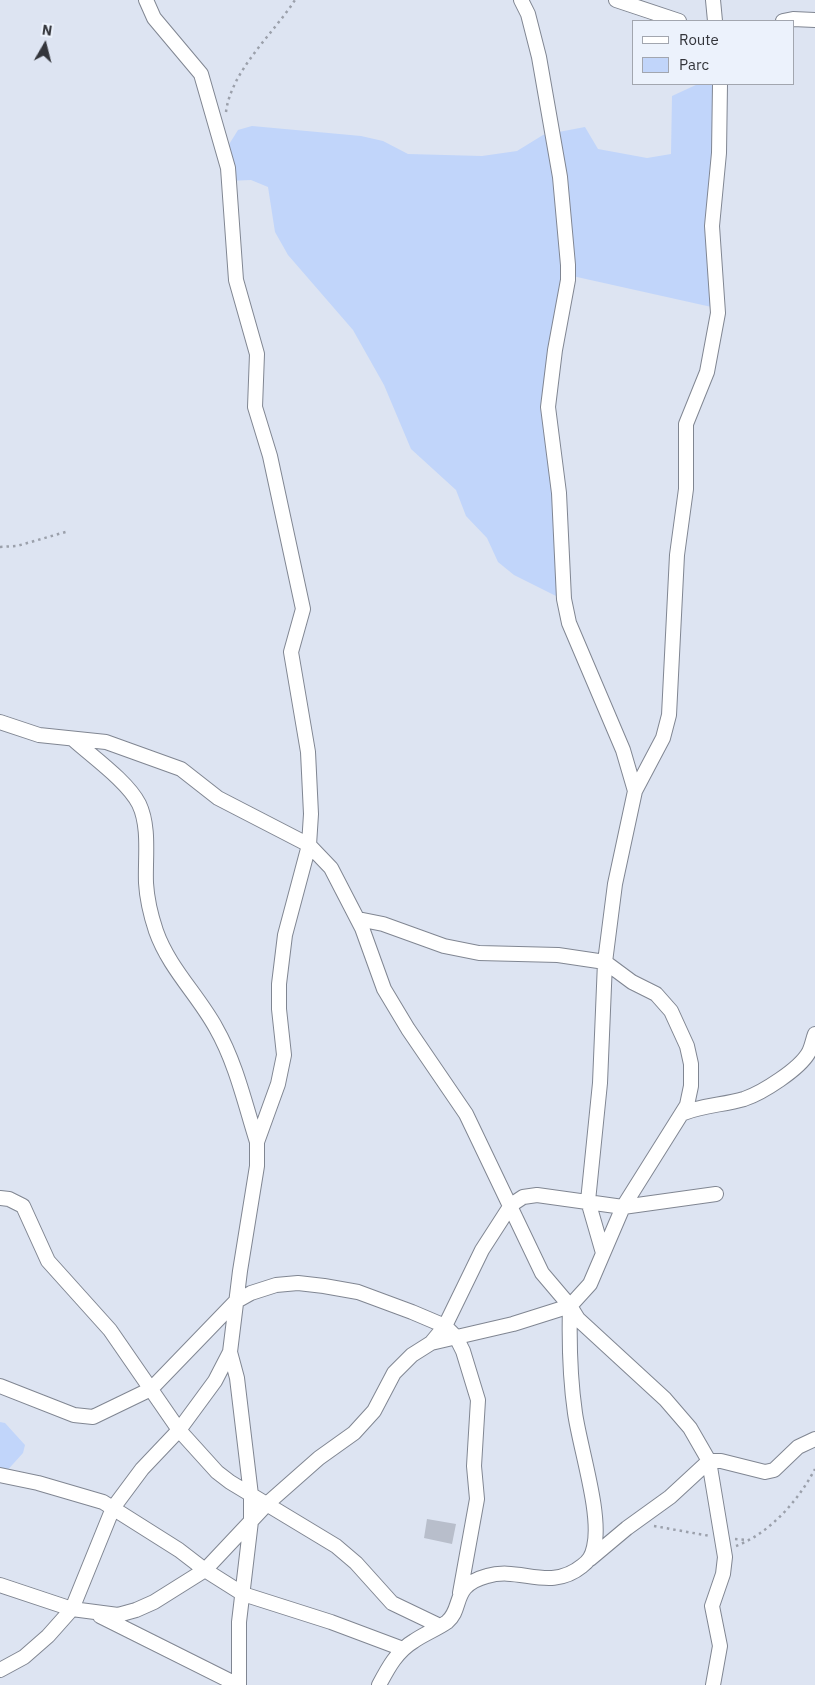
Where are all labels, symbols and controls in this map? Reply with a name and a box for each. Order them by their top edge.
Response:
north arrow [20,20,70,70]
legend [632,20,795,85]
text: N [41,21,53,40]
text: Route [679,30,719,49]
text: Parc [679,55,709,74]

